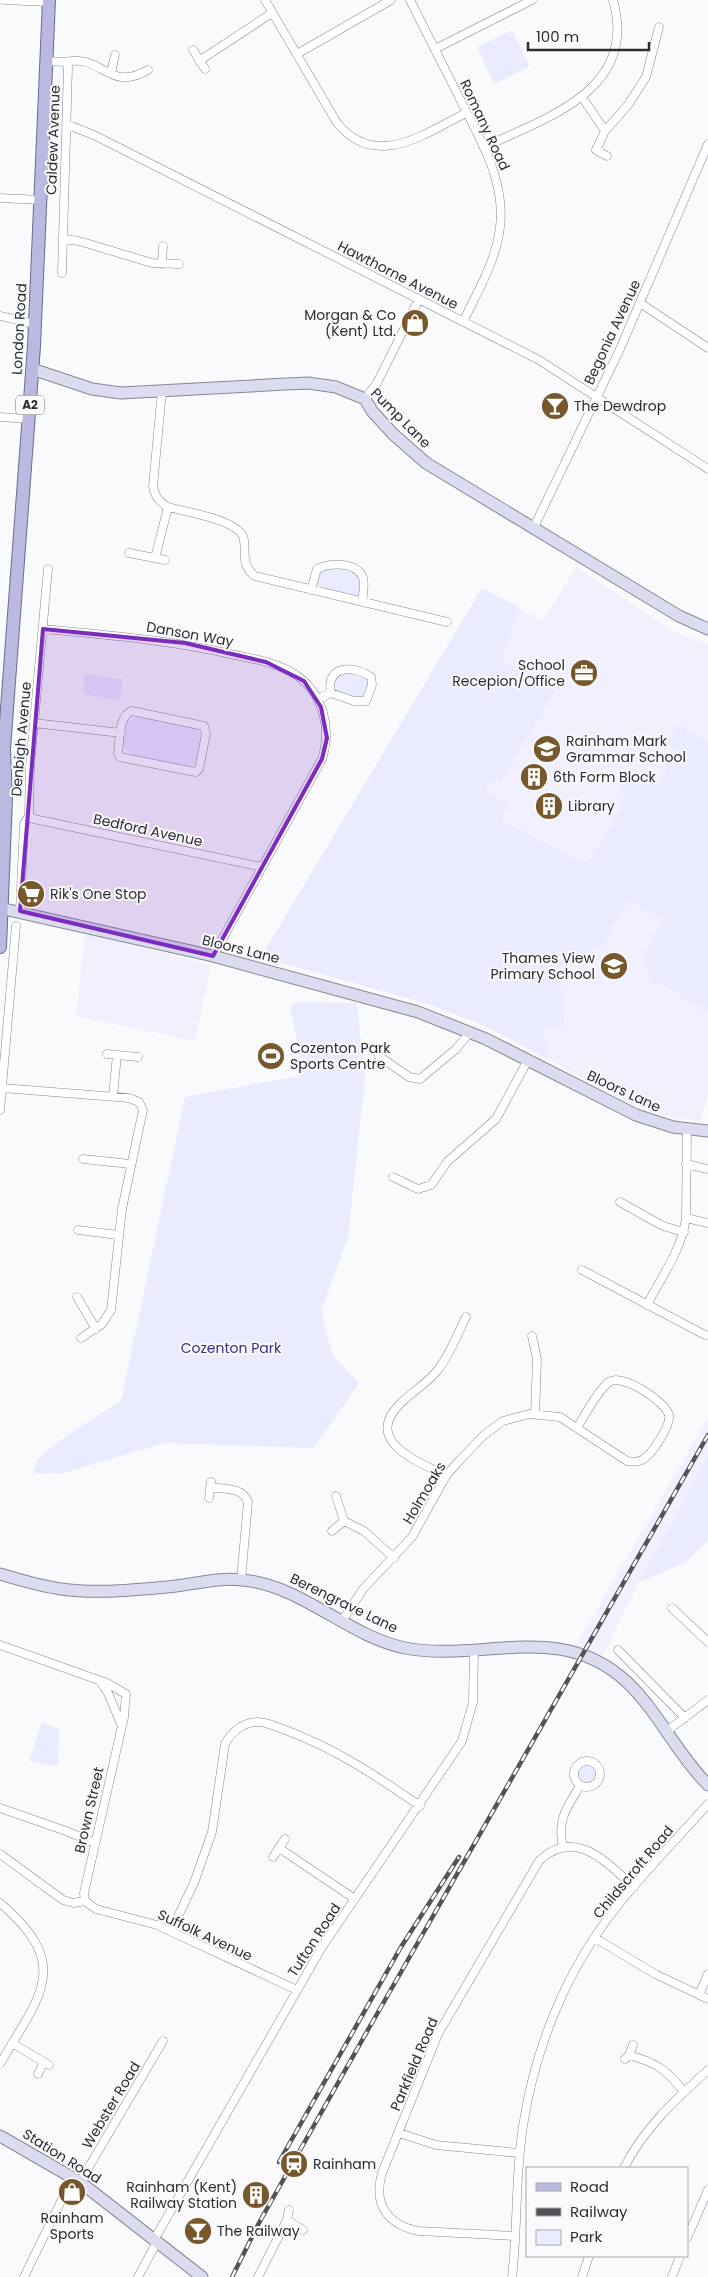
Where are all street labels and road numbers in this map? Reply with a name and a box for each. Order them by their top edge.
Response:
street label: Romany Road [455,76,515,174]
street label: Caldew Avenue [41,85,65,195]
street label: Hawthorne Avenue [334,236,462,314]
street label: Begonia Avenue [579,276,645,388]
street label: London Road [7,283,31,375]
street label: Pump Lane [366,383,436,453]
road number: A2 [16,396,44,414]
street label: Danson Way [145,616,235,652]
street label: Denbigh Avenue [6,680,36,797]
street label: Bedford Avenue [91,809,205,851]
street label: Bloors Lane [200,930,282,968]
street label: Bloors Lane [584,1065,664,1117]
street label: Holmoaks [398,1458,450,1528]
street label: Berengrave Lane [287,1568,402,1638]
street label: Brown Street [69,1765,109,1855]
street label: Childscroft Road [588,1821,678,1923]
street label: Tufton Road [283,1899,345,1981]
street label: Suffolk Avenue [154,1904,256,1966]
street label: Parkfield Road [385,2014,443,2114]
street label: Webster Road [77,2058,145,2152]
street label: Station Road [19,2124,105,2188]

